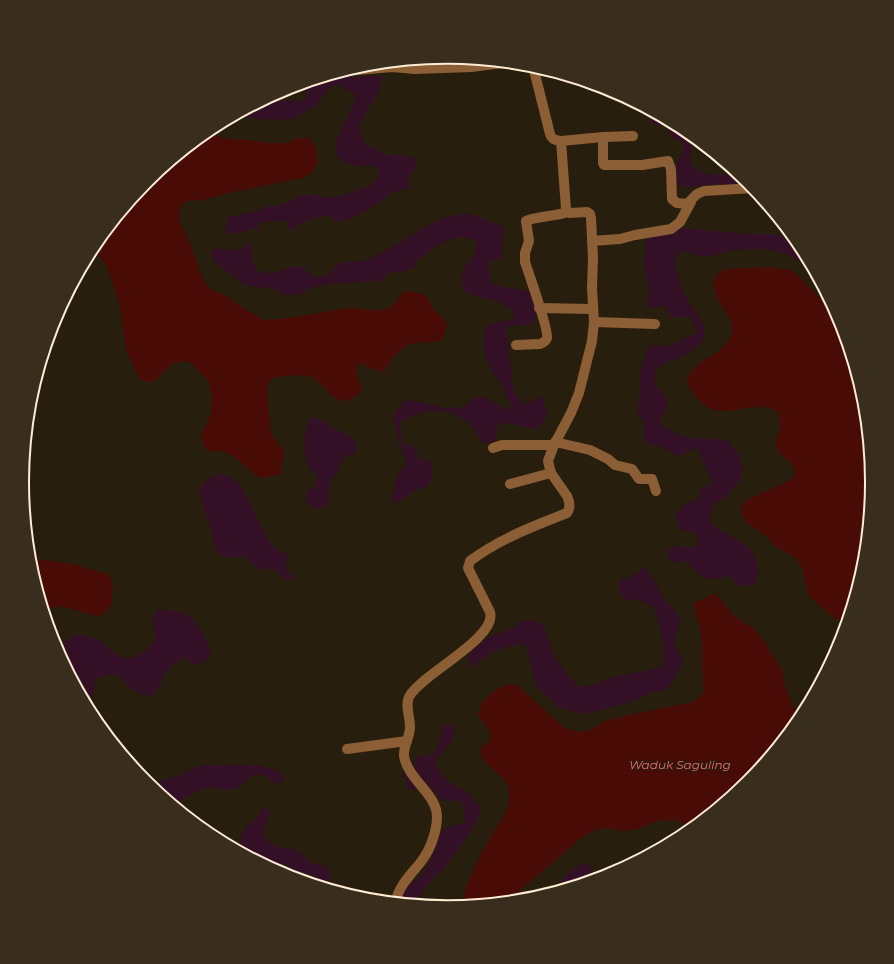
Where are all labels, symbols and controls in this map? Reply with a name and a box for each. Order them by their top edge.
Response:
water label: Waduk Saguling [629,757,731,772]

